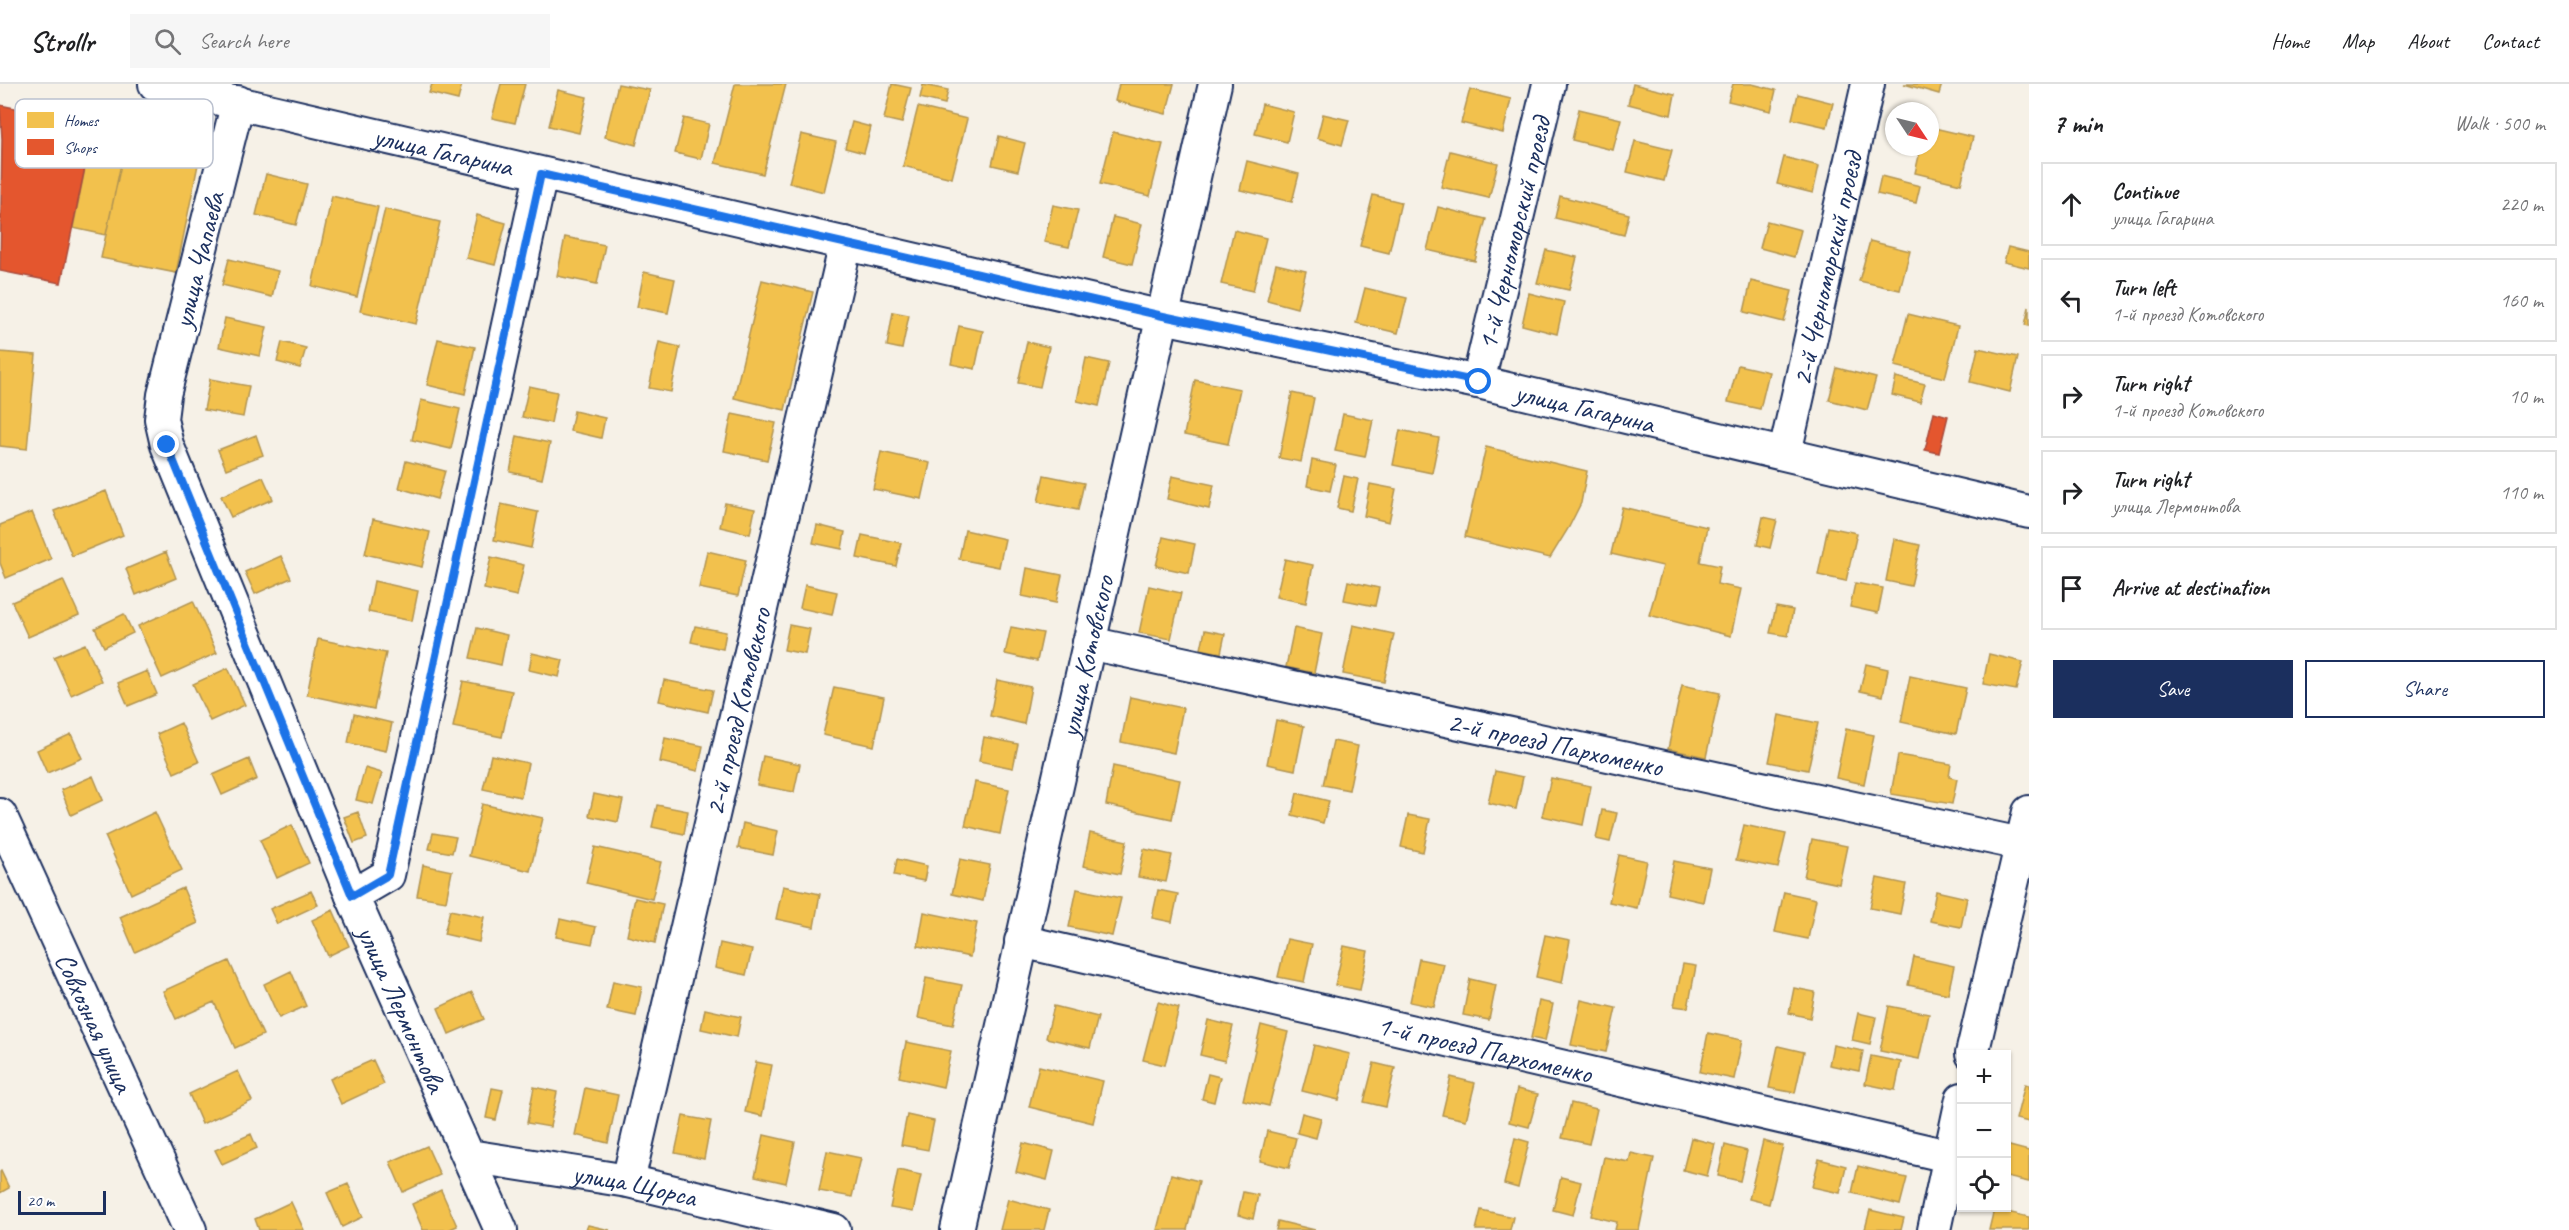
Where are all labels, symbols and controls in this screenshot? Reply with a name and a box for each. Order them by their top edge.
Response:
search box [130,14,550,68]
text: Strollr [30,24,94,59]
icon: search [151,25,184,58]
text: Search here [199,27,289,55]
text: Home [2271,28,2309,54]
text: Map [2342,28,2374,54]
text: About [2407,28,2449,54]
text: Contact [2482,28,2539,54]
legend [15,99,213,168]
north arrow [1885,102,1939,156]
text: 7 min [2053,107,2103,140]
street label: 1-й Черноморский проезд [1469,110,1559,353]
text: Homes [64,111,100,131]
text: Walk · 500 m [2455,111,2545,136]
street label: улица Гагарина [368,118,518,185]
text: Shops [64,138,98,158]
street label: 2-й Черноморский проезд [1784,146,1871,389]
text: Continue [2112,178,2178,206]
street label: улица Чапаева [164,187,233,334]
icon: ahead [2055,188,2088,221]
text: 220 m [2500,192,2543,217]
text: улица Гагарина [2112,206,2213,231]
text: Turn left [2112,274,2176,302]
icon: left [2055,284,2088,317]
text: 160 m [2500,288,2543,313]
text: 1-й проезд Котовского [2112,302,2263,327]
route start [1465,368,1491,394]
text: Turn right [2112,370,2189,398]
street label: улица Гагарина [1510,374,1660,441]
icon: right [2055,380,2088,413]
text: 10 m [2509,384,2543,409]
text: 1-й проезд Котовского [2112,398,2263,423]
route end [153,431,179,457]
text: Turn right [2112,466,2189,494]
icon: right [2055,476,2088,509]
text: 110 m [2500,480,2543,505]
text: улица Лермонтова [2112,494,2240,519]
street label: улица Котовского [1051,570,1122,742]
icon: arrive [2055,572,2088,605]
text: Arrive at destination [2112,574,2269,602]
street label: 2-й проезд Котовского [697,602,779,819]
button: Save [2053,660,2293,718]
button: Share [2305,660,2545,718]
street label: 2-й проезд Пархоменко [1445,704,1668,785]
street label: улица Лермонтова [349,918,455,1099]
street label: Совхозная улица [47,947,142,1100]
street label: 1-й проезд Пархоменко [1374,1007,1597,1091]
map controls [1957,1050,2011,1212]
button: + [1957,1050,2011,1104]
button: − [1957,1104,2011,1158]
street label: улица Щорса [568,1155,702,1215]
button: locate [1957,1158,2011,1212]
scale bar [18,1188,106,1216]
text: 20 m [27,1191,54,1211]

